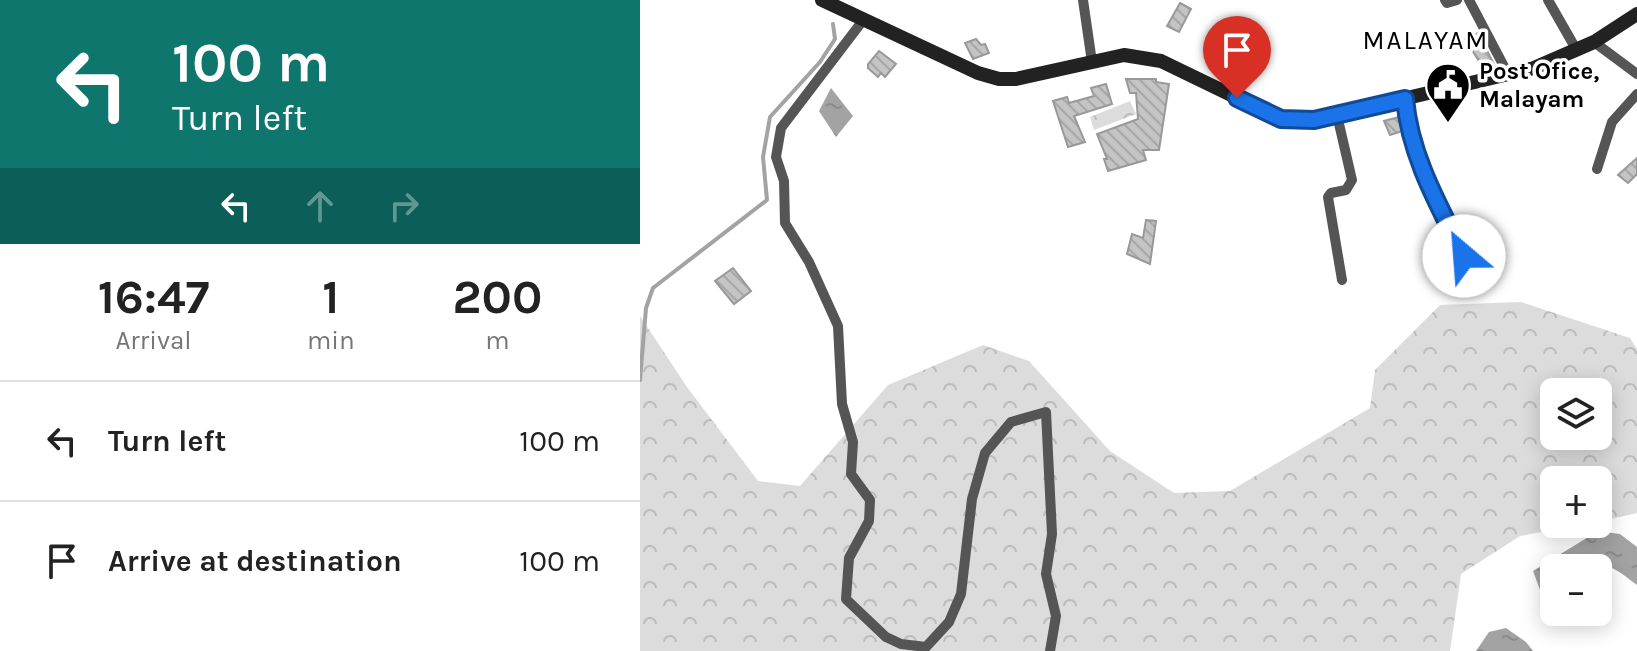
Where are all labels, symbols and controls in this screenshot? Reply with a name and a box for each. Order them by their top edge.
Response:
pin [1203,16,1271,98]
district label: MALAYAM [1363,25,1489,56]
icon: arrive [1215,28,1259,72]
text: 100 m [172,30,330,95]
icon: left [40,32,144,136]
place label: Post Ofice, Malayam [1479,57,1599,113]
public building icon: Post Ofice, Malayam [1424,61,1472,124]
text: Turn left [172,97,307,139]
icon: left [214,184,258,228]
icon: ahead [298,184,342,228]
icon: right [382,184,426,228]
position arrow [1422,214,1506,298]
text: 16:47 [98,269,209,325]
text: 1 [322,269,339,325]
text: 200 [453,269,542,325]
text: Arrival [115,325,192,356]
text: min [307,325,355,356]
text: m [485,325,510,356]
map controls [1540,378,1612,626]
button: layers [1540,378,1612,450]
icon: left [40,419,84,463]
text: Turn left [108,423,226,459]
text: 100 m [519,423,600,459]
button: + [1540,466,1612,538]
icon: arrive [40,539,84,583]
text: Arrive at destination [108,543,402,579]
text: 100 m [519,543,600,579]
button: − [1540,554,1612,626]

